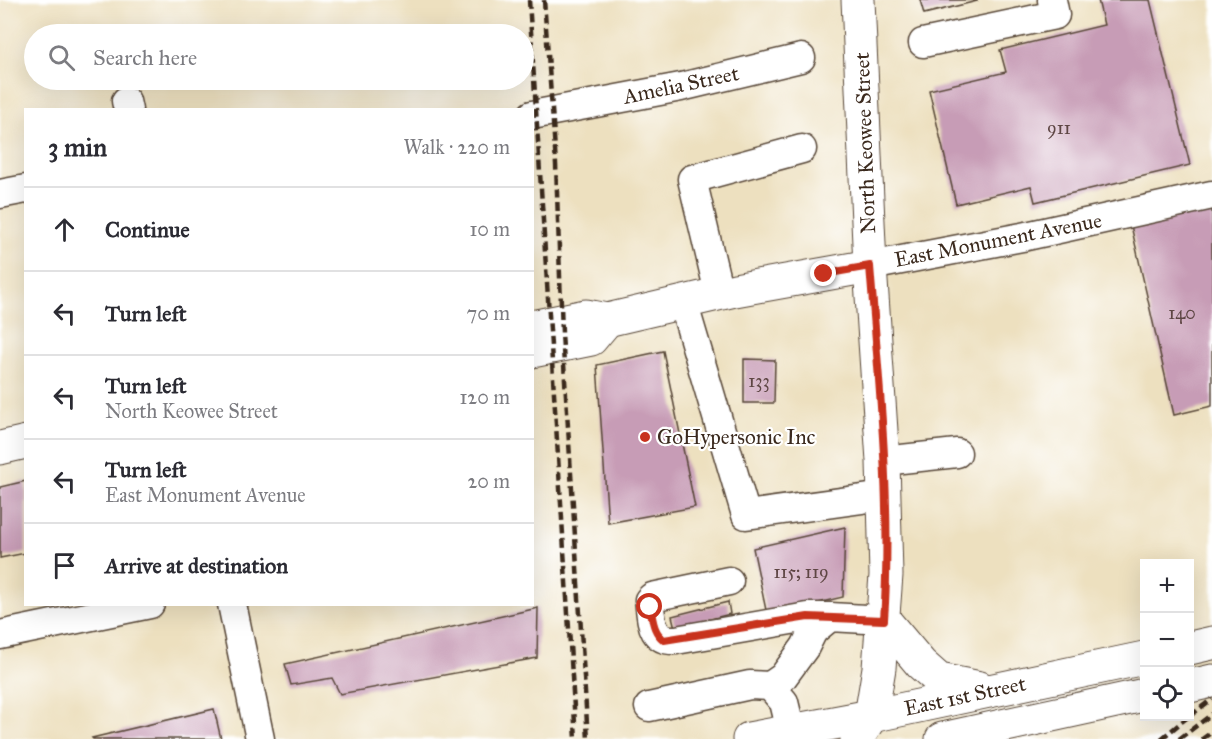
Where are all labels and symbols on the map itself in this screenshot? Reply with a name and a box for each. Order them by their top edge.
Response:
street label: North Keowee Street [849,51,881,234]
street label: Amelia Street [620,60,742,110]
house number: 911 [1047,117,1071,139]
street label: East Monument Avenue [892,207,1104,273]
route end [810,260,836,286]
house number: 140 [1168,302,1196,324]
house number: 133 [748,370,770,392]
place label: GoHypersonic Inc [657,424,816,450]
marker: GoHypersonic Inc [638,430,652,444]
house number: 115; 119 [773,561,829,583]
route start [636,593,662,619]
street label: East 1st Street [902,670,1029,722]

